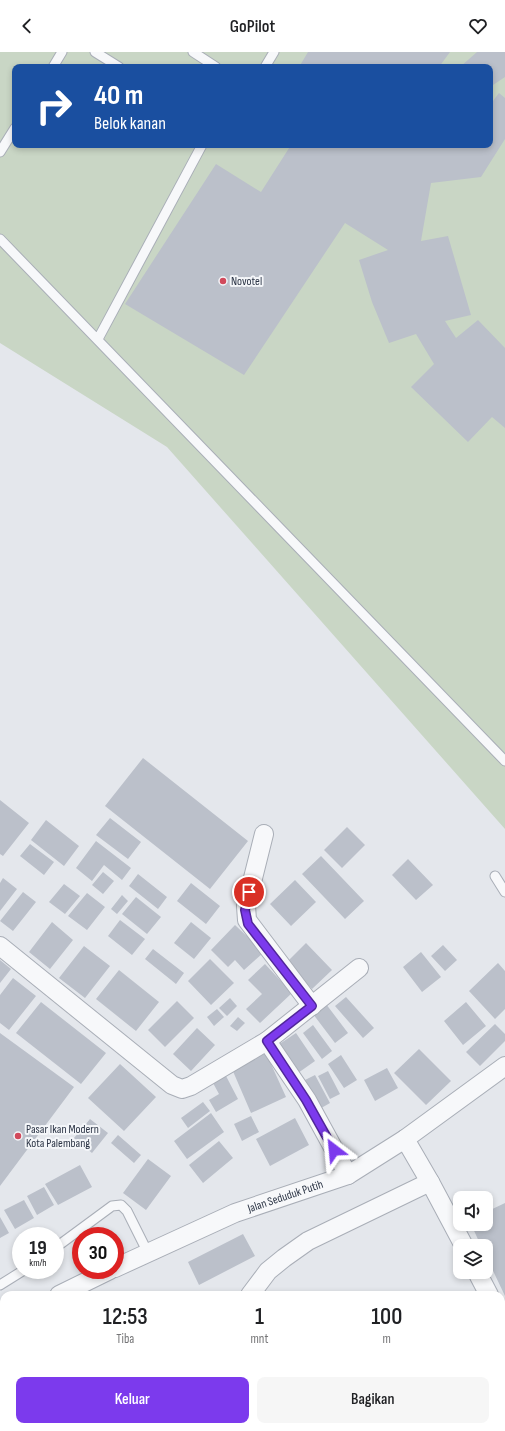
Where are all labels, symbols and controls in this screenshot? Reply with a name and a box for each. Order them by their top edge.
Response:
icon: back [16,15,38,37]
icon: heart [467,15,489,37]
text: GoPilot [230,16,275,37]
text: 40 m [94,79,143,112]
icon: right [28,80,80,132]
text: Belok kanan [94,113,166,134]
place label: Novotel [231,274,262,289]
marker: Novotel [218,276,228,286]
pin [232,875,266,909]
icon: arrive [238,881,260,903]
place label: Pasar Ikan Modern Kota Palembang [26,1122,99,1151]
position arrow [313,1129,355,1171]
marker: Pasar Ikan Modern Kota Palembang [13,1131,23,1141]
street label: Jalan Seduduk Putih [245,1177,325,1217]
map controls [453,1191,493,1279]
button: sound [453,1191,493,1231]
speed limit sign: 30 [72,1227,124,1279]
text: 19 [29,1236,47,1260]
button: layers [453,1239,493,1279]
text: km/h [29,1257,47,1269]
text: 12:53 [103,1302,148,1331]
text: 1 [255,1302,264,1331]
text: 100 [371,1302,402,1331]
text: Tiba [116,1331,134,1347]
text: mnt [250,1331,268,1347]
text: m [383,1331,391,1347]
button: Keluar [16,1377,249,1423]
button: Bagikan [257,1377,489,1423]

